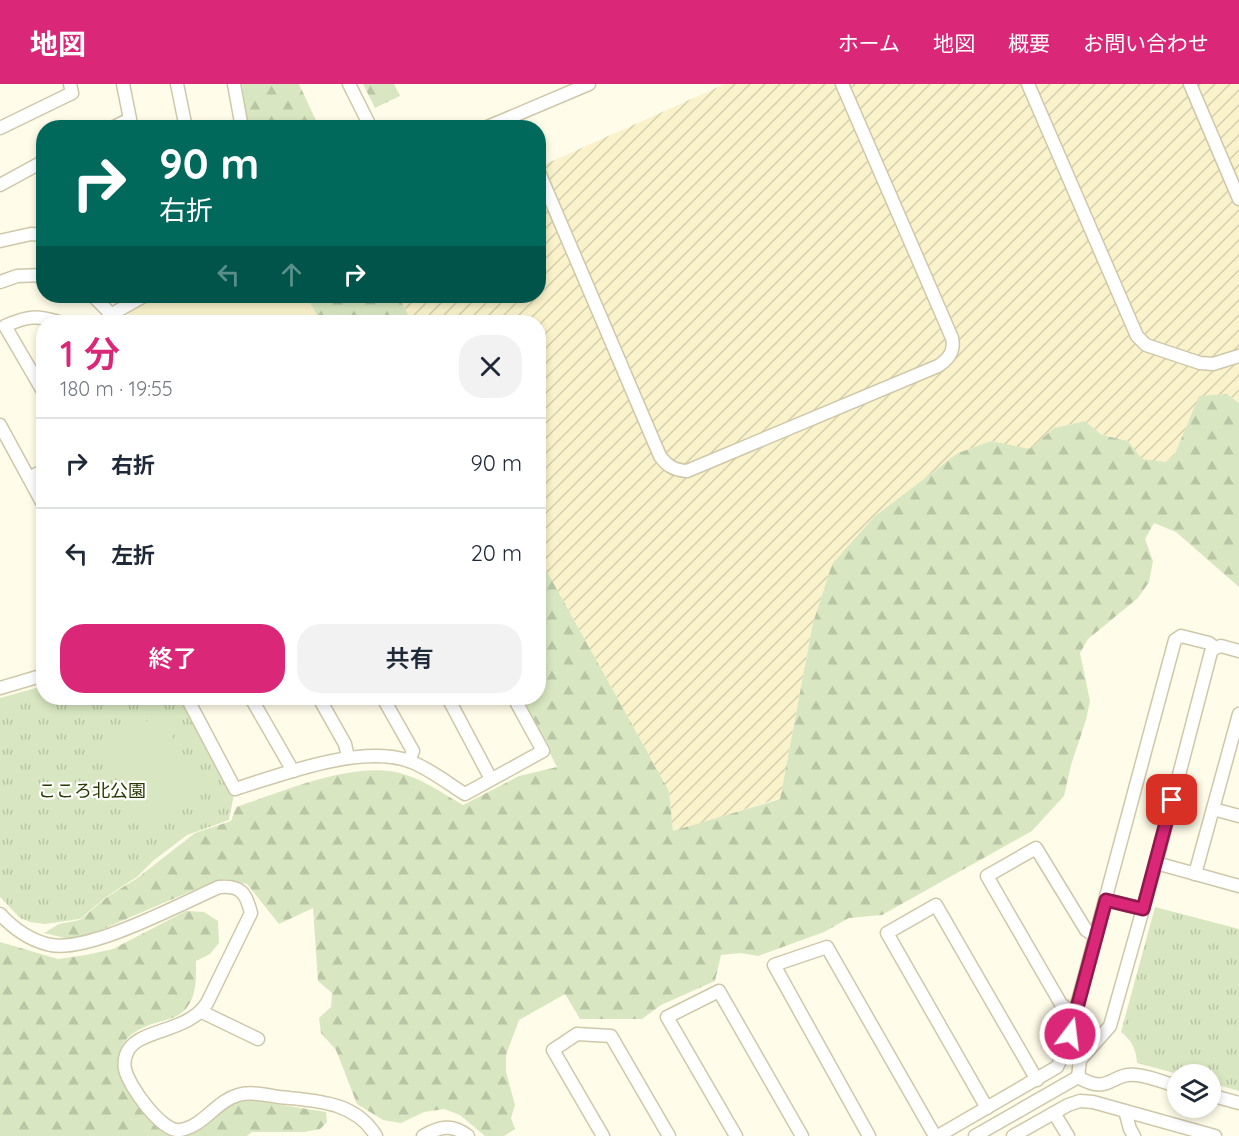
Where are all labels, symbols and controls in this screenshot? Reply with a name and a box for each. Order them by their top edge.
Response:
text: 地図 [30,26,86,61]
text: ホーム [838,30,900,56]
text: 地図 [933,30,975,56]
text: 概要 [1008,30,1050,56]
text: お問い合わせ [1083,30,1209,56]
text: 90 m [159,137,259,190]
icon: right [60,144,138,222]
text: 右折 [159,193,213,227]
icon: left [212,258,245,291]
icon: ahead [275,258,308,291]
icon: right [338,258,371,291]
text: 1 分 [60,331,120,376]
button: close [459,335,522,398]
text: 180 m · 19:55 [60,376,173,401]
icon: right [60,447,93,480]
text: 90 m [471,449,522,477]
text: 右折 [111,451,155,479]
icon: left [60,537,93,570]
text: 20 m [471,539,522,567]
text: 左折 [111,541,155,569]
button: 終了 [60,624,285,693]
button: 共有 [297,624,522,693]
pin [1146,774,1197,825]
park label: こころ北公園 [38,779,146,802]
icon: arrive [1155,783,1188,816]
position arrow [1038,1002,1102,1066]
map controls [1167,1064,1221,1118]
button: layers [1167,1064,1221,1118]

